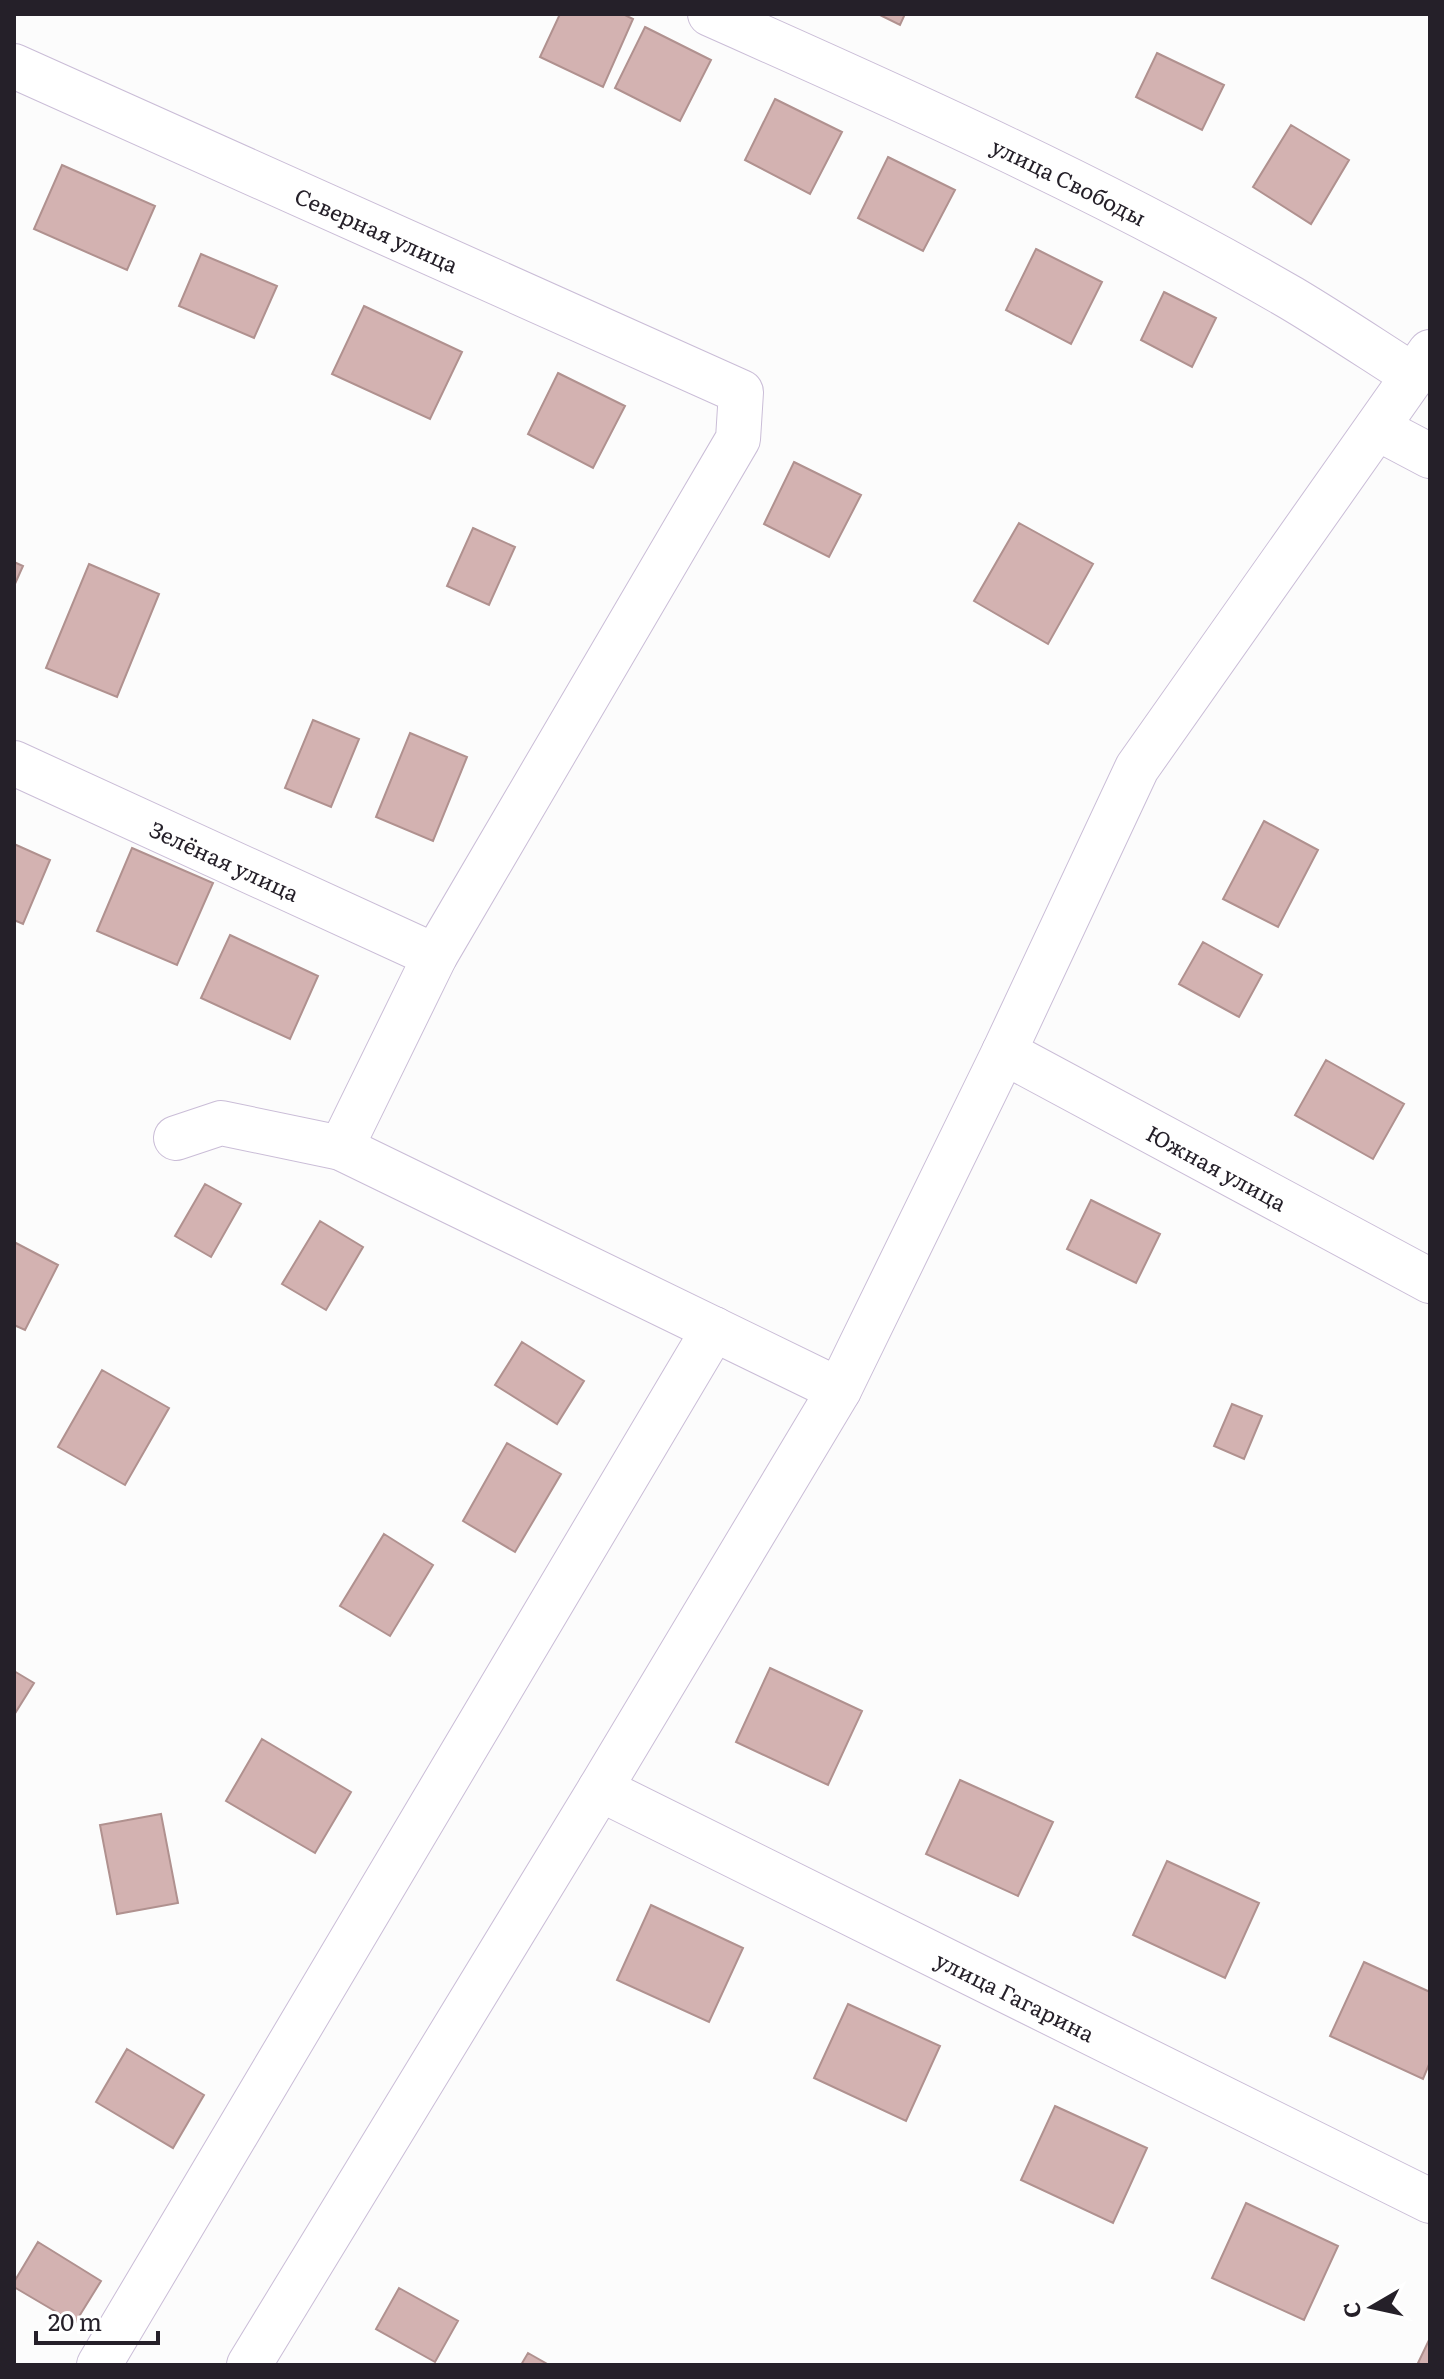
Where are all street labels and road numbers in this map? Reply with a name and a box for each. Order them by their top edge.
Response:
street label: улица Свободы [986,128,1153,233]
street label: Северная улица [290,178,464,280]
street label: Зелёная улица [145,811,305,908]
street label: Южная улица [1141,1115,1293,1218]
street label: улица Гагарина [930,1942,1101,2049]

